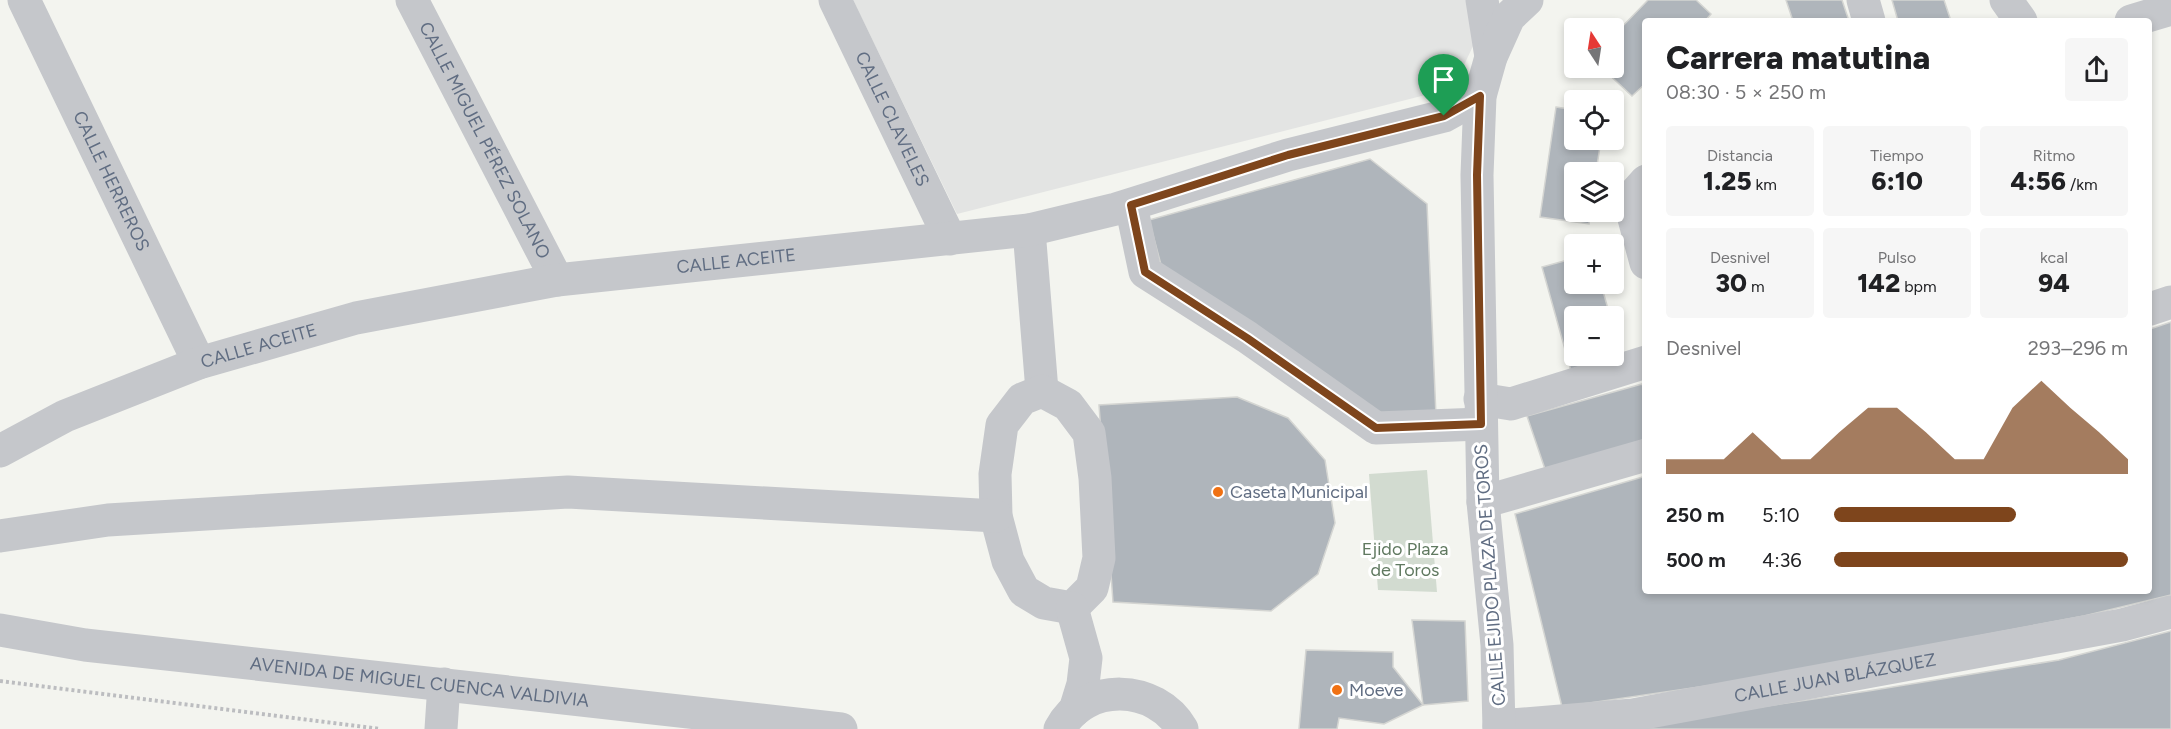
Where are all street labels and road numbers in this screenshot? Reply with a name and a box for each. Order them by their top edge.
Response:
street label: CALLE MIGUEL PÉREZ SOLANO [414,18,555,262]
street label: CALLE CLAVELES [850,48,934,190]
street label: CALLE HERREROS [68,107,154,255]
street label: CALLE ACEITE [675,244,797,278]
street label: CALLE ACEITE [198,319,319,373]
street label: CALLE EJIDO PLAZA DE TOROS [1470,443,1510,707]
street label: CALLE JUAN BLÁZQUEZ [1732,648,1938,707]
street label: AVENIDA DE MIGUEL CUENCA VALDIVIA [249,652,590,712]

